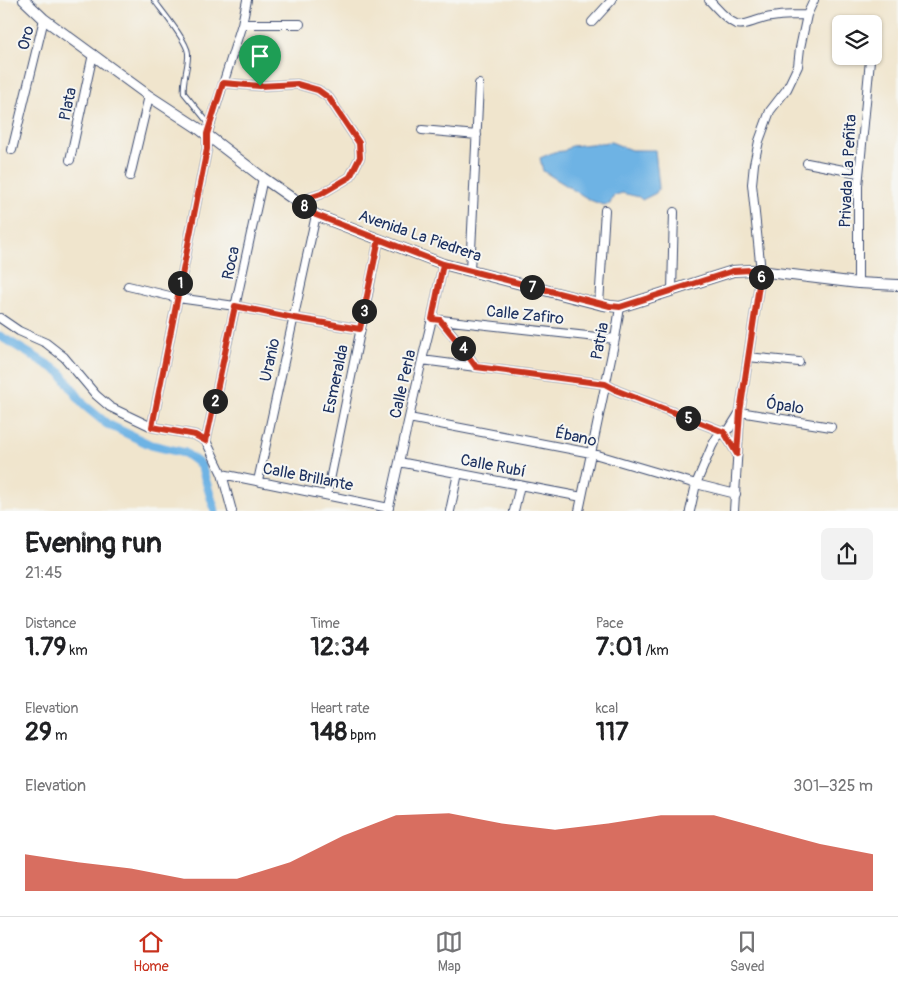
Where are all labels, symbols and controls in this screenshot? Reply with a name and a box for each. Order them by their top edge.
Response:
map controls [832,15,882,65]
button: layers [832,15,882,65]
street label: Oro [13,23,39,52]
pin [239,35,281,86]
icon: arrive [246,42,274,70]
street label: Plata [55,86,81,122]
street label: Privada La Peñita [835,114,861,228]
pin: 8 [292,194,316,218]
text: 8 [301,198,308,215]
street label: Avenida La Piedrera [356,206,484,266]
street label: Roca [218,245,244,281]
pin: 6 [748,264,774,290]
text: 6 [757,269,766,286]
pin: 1 [168,270,192,296]
pin: 7 [520,274,544,300]
text: 1 [178,275,183,292]
text: 7 [529,279,536,296]
pin: 3 [352,298,376,324]
street label: Calle Zafiro [485,301,565,329]
text: 3 [361,303,368,320]
street label: Patria [587,321,613,361]
street label: Uranio [256,336,284,383]
pin: 4 [450,336,476,360]
text: 4 [459,340,468,357]
street label: Esmeralda [319,343,353,415]
street label: Calle Perla [385,348,421,420]
pin: 2 [202,388,228,414]
street label: Ópalo [765,392,806,419]
text: 2 [212,393,219,410]
pin: 5 [676,406,700,430]
text: 5 [685,410,692,427]
street label: Ébano [554,423,599,451]
street label: Calle Rubí [459,450,527,482]
street label: Calle Brillante [261,458,355,496]
text: Evening run [25,526,162,561]
button: share [821,528,873,580]
text: 21:45 [25,563,62,583]
text: Distance [25,615,76,632]
text: Time [310,615,340,632]
text: Pace [596,615,623,632]
text: 1.79 [25,632,66,663]
text: 12:34 [310,632,369,663]
text: 7:01 [596,632,642,663]
text: km [66,642,88,659]
text: /km [642,642,669,659]
text: Elevation [25,700,78,717]
text: Heart rate [310,700,369,717]
text: kcal [596,700,618,717]
text: 29 [25,717,52,748]
text: 148 [310,717,347,748]
text: 117 [596,717,628,748]
text: m [52,727,67,744]
text: bpm [347,727,376,744]
text: Elevation [25,776,86,796]
text: 301–325 m [793,776,873,796]
tab: Home [133,928,169,975]
tab: Map [435,928,463,975]
tab: Saved [730,928,765,975]

